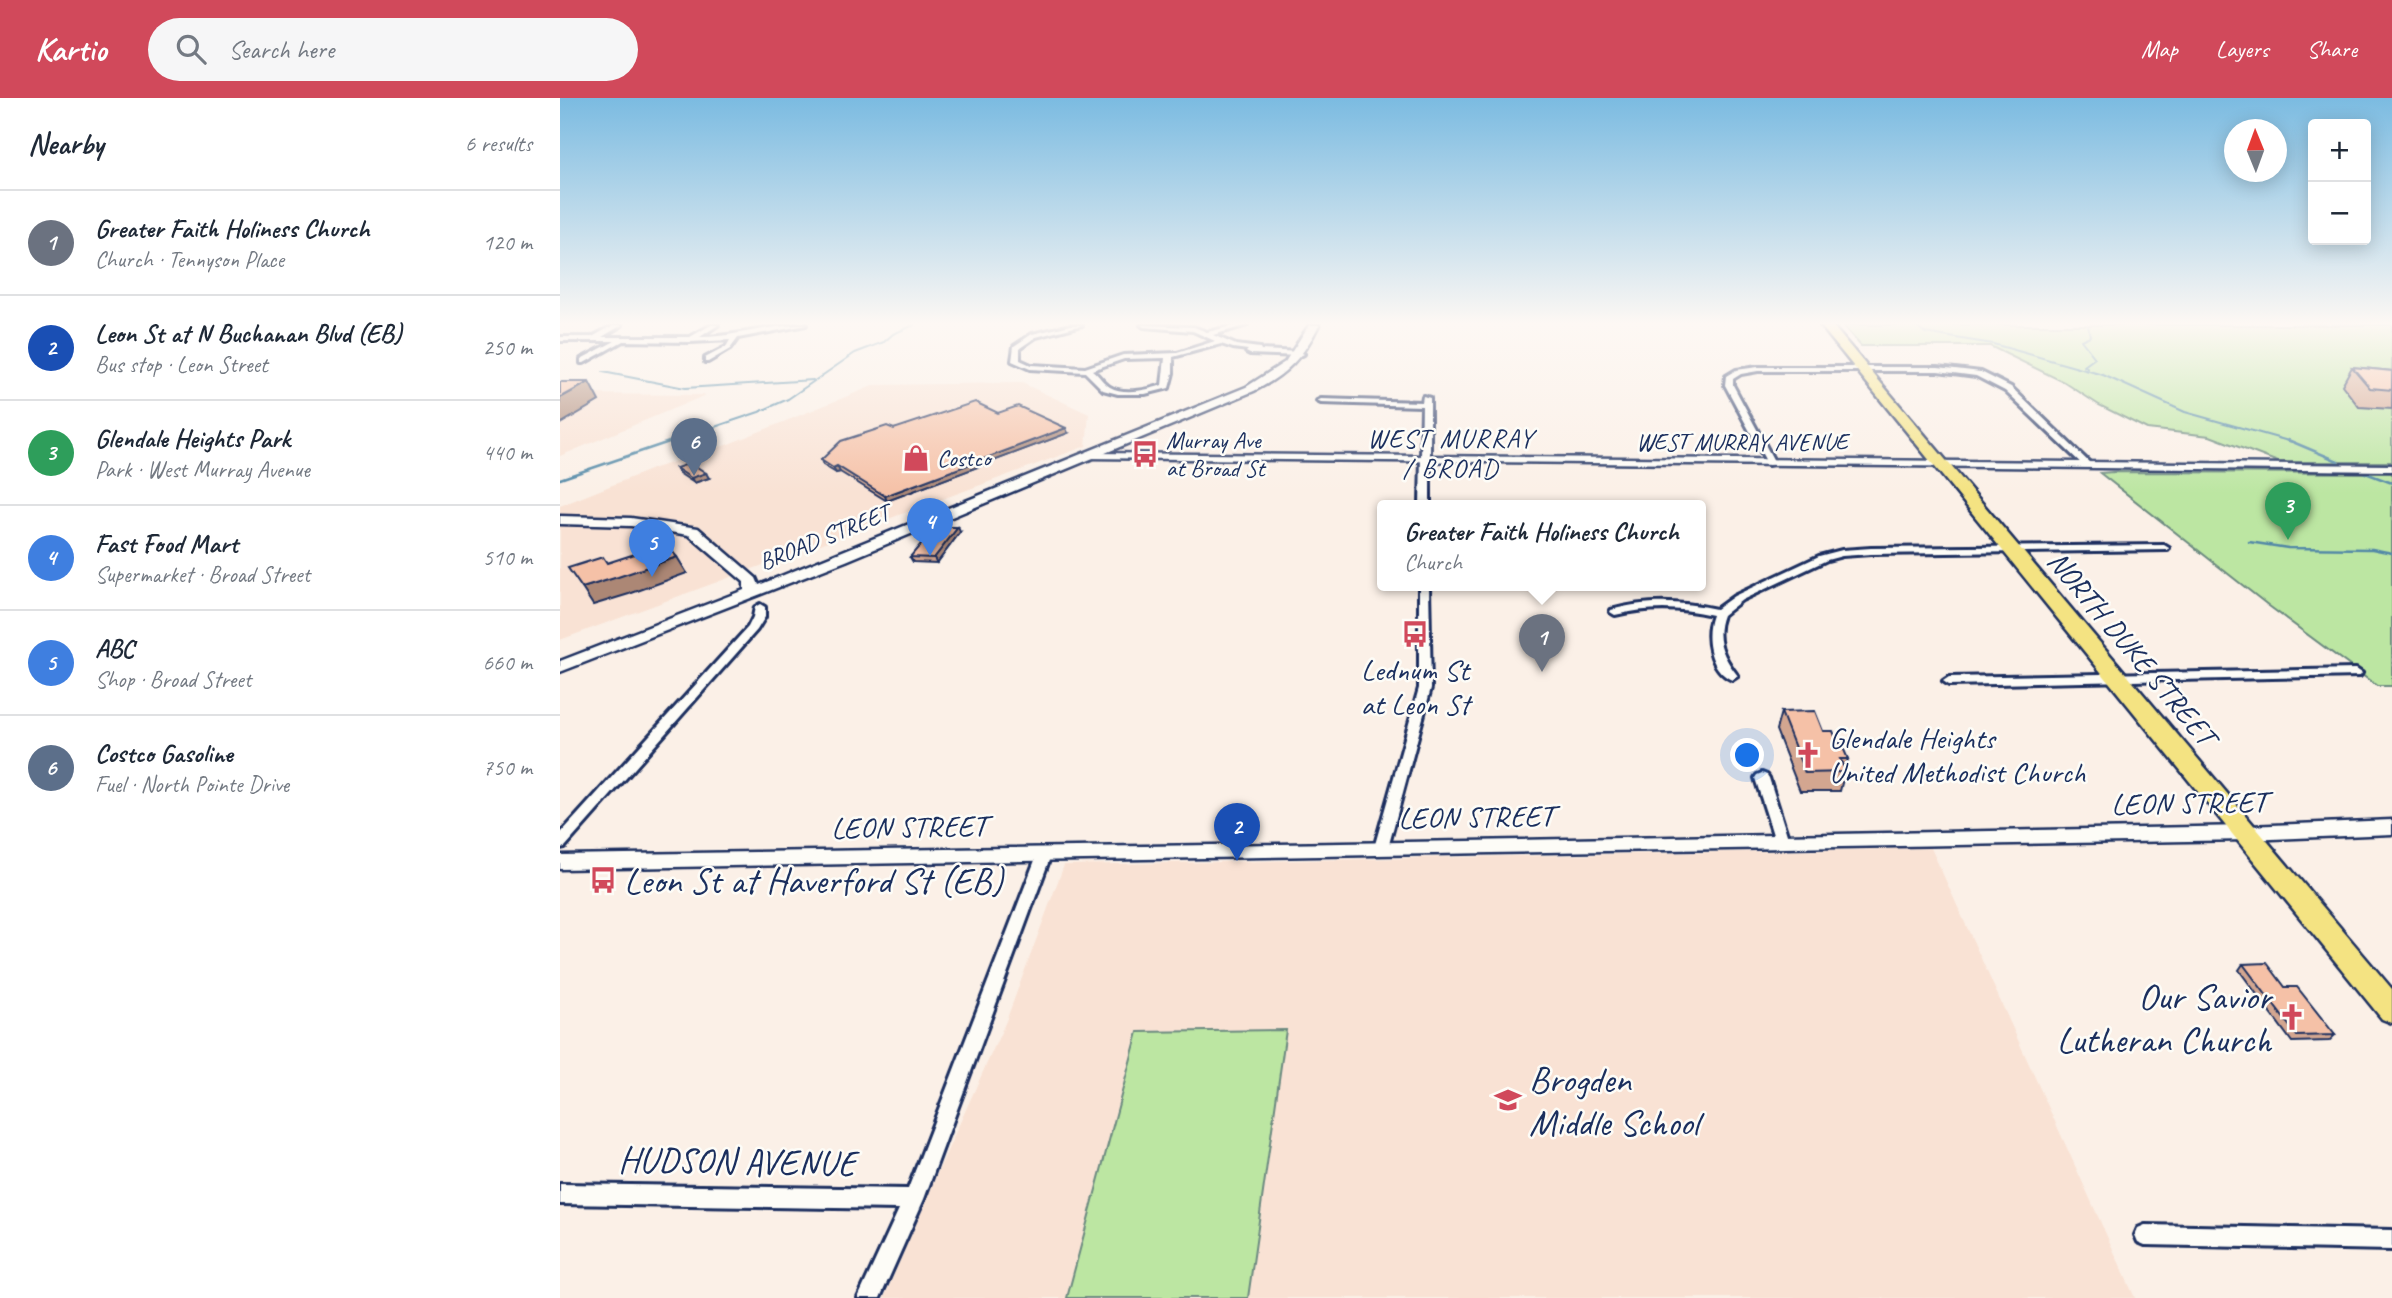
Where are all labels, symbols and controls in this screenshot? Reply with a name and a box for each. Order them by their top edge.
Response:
search box [148,18,638,81]
text: Kartio [35,28,106,70]
icon: search [172,30,210,68]
text: Search here [228,33,334,66]
text: Map [2141,34,2178,64]
text: Layers [2216,34,2269,64]
text: Share [2307,34,2357,64]
north arrow [2224,119,2287,182]
map controls [2308,119,2371,245]
button: + [2308,119,2371,182]
text: Nearby [28,125,104,163]
text: 6 results [465,129,532,158]
button: − [2308,182,2371,245]
text: Greater Faith Holiness Church [95,212,370,245]
text: 1 [46,228,56,257]
text: 120 m [483,228,532,257]
text: Church · Tennyson Place [95,245,284,274]
text: Leon St at N Buchanan Blvd (EB) [95,317,402,350]
text: 2 [46,333,56,362]
text: 250 m [483,333,532,362]
text: Bus stop · Leon Street [95,350,268,379]
pin: 6 [671,418,717,476]
text: Glendale Heights Park [95,422,290,455]
district label: WEST MURRAY / BROAD [1367,422,1537,485]
place label: Murray Ave at Broad St [1166,425,1267,483]
street label: WEST MURRAY AVENUE [1636,427,1851,457]
text: 3 [46,438,56,467]
text: 440 m [483,438,532,467]
bus stop icon: Murray Ave at Broad St [1130,439,1160,469]
shop icon: Costco [901,443,931,473]
place label: Costco [937,443,993,473]
text: Park · West Murray Avenue [95,455,310,484]
pin: 3 [2265,482,2311,540]
street label: BROAD STREET [754,495,898,577]
pin: 4 [907,498,953,556]
popup [1377,500,1706,591]
text: Greater Faith Holiness Church [1404,515,1679,548]
pin: 5 [629,519,675,577]
text: Fast Food Mart [95,527,238,560]
text: 4 [46,543,56,572]
text: 510 m [483,543,532,572]
street label: NORTH DUKE STREET [2039,543,2229,758]
text: Church [1404,548,1462,577]
text: Supermarket · Broad Street [95,560,310,589]
pin: 1 [1519,614,1565,672]
bus stop icon: Lednum St at Leon St [1400,619,1430,649]
text: ABC [95,632,134,665]
text: 5 [46,648,56,677]
text: 660 m [483,648,532,677]
place label: Lednum St at Leon St [1361,651,1473,723]
text: Shop · Broad Street [95,665,251,694]
place label: Glendale Heights United Methodist Church [1829,719,2086,791]
text: Costco Gasoline [95,737,233,770]
your location [1730,738,1764,772]
church icon: Glendale Heights United Methodist Church [1793,740,1823,770]
text: 6 [46,753,56,782]
text: 750 m [483,753,532,782]
text: Fuel · North Pointe Drive [95,770,289,799]
street label: LEON STREET [2111,783,2274,823]
street label: LEON STREET [1398,797,1561,837]
pin: 2 [1214,803,1260,861]
street label: LEON STREET [831,807,994,847]
place label: Leon St at Haverford St (EB) [624,857,1005,904]
bus stop icon: Leon St at Haverford St (EB) [588,865,618,895]
place label: Our Savior Lutheran Church [2057,973,2274,1063]
church icon: Our Savior Lutheran Church [2277,1002,2307,1032]
place label: Brogden Middle School [1529,1056,1705,1146]
school or university icon: Brogden Middle School [1493,1085,1523,1115]
street label: HUDSON AVENUE [618,1135,861,1187]

